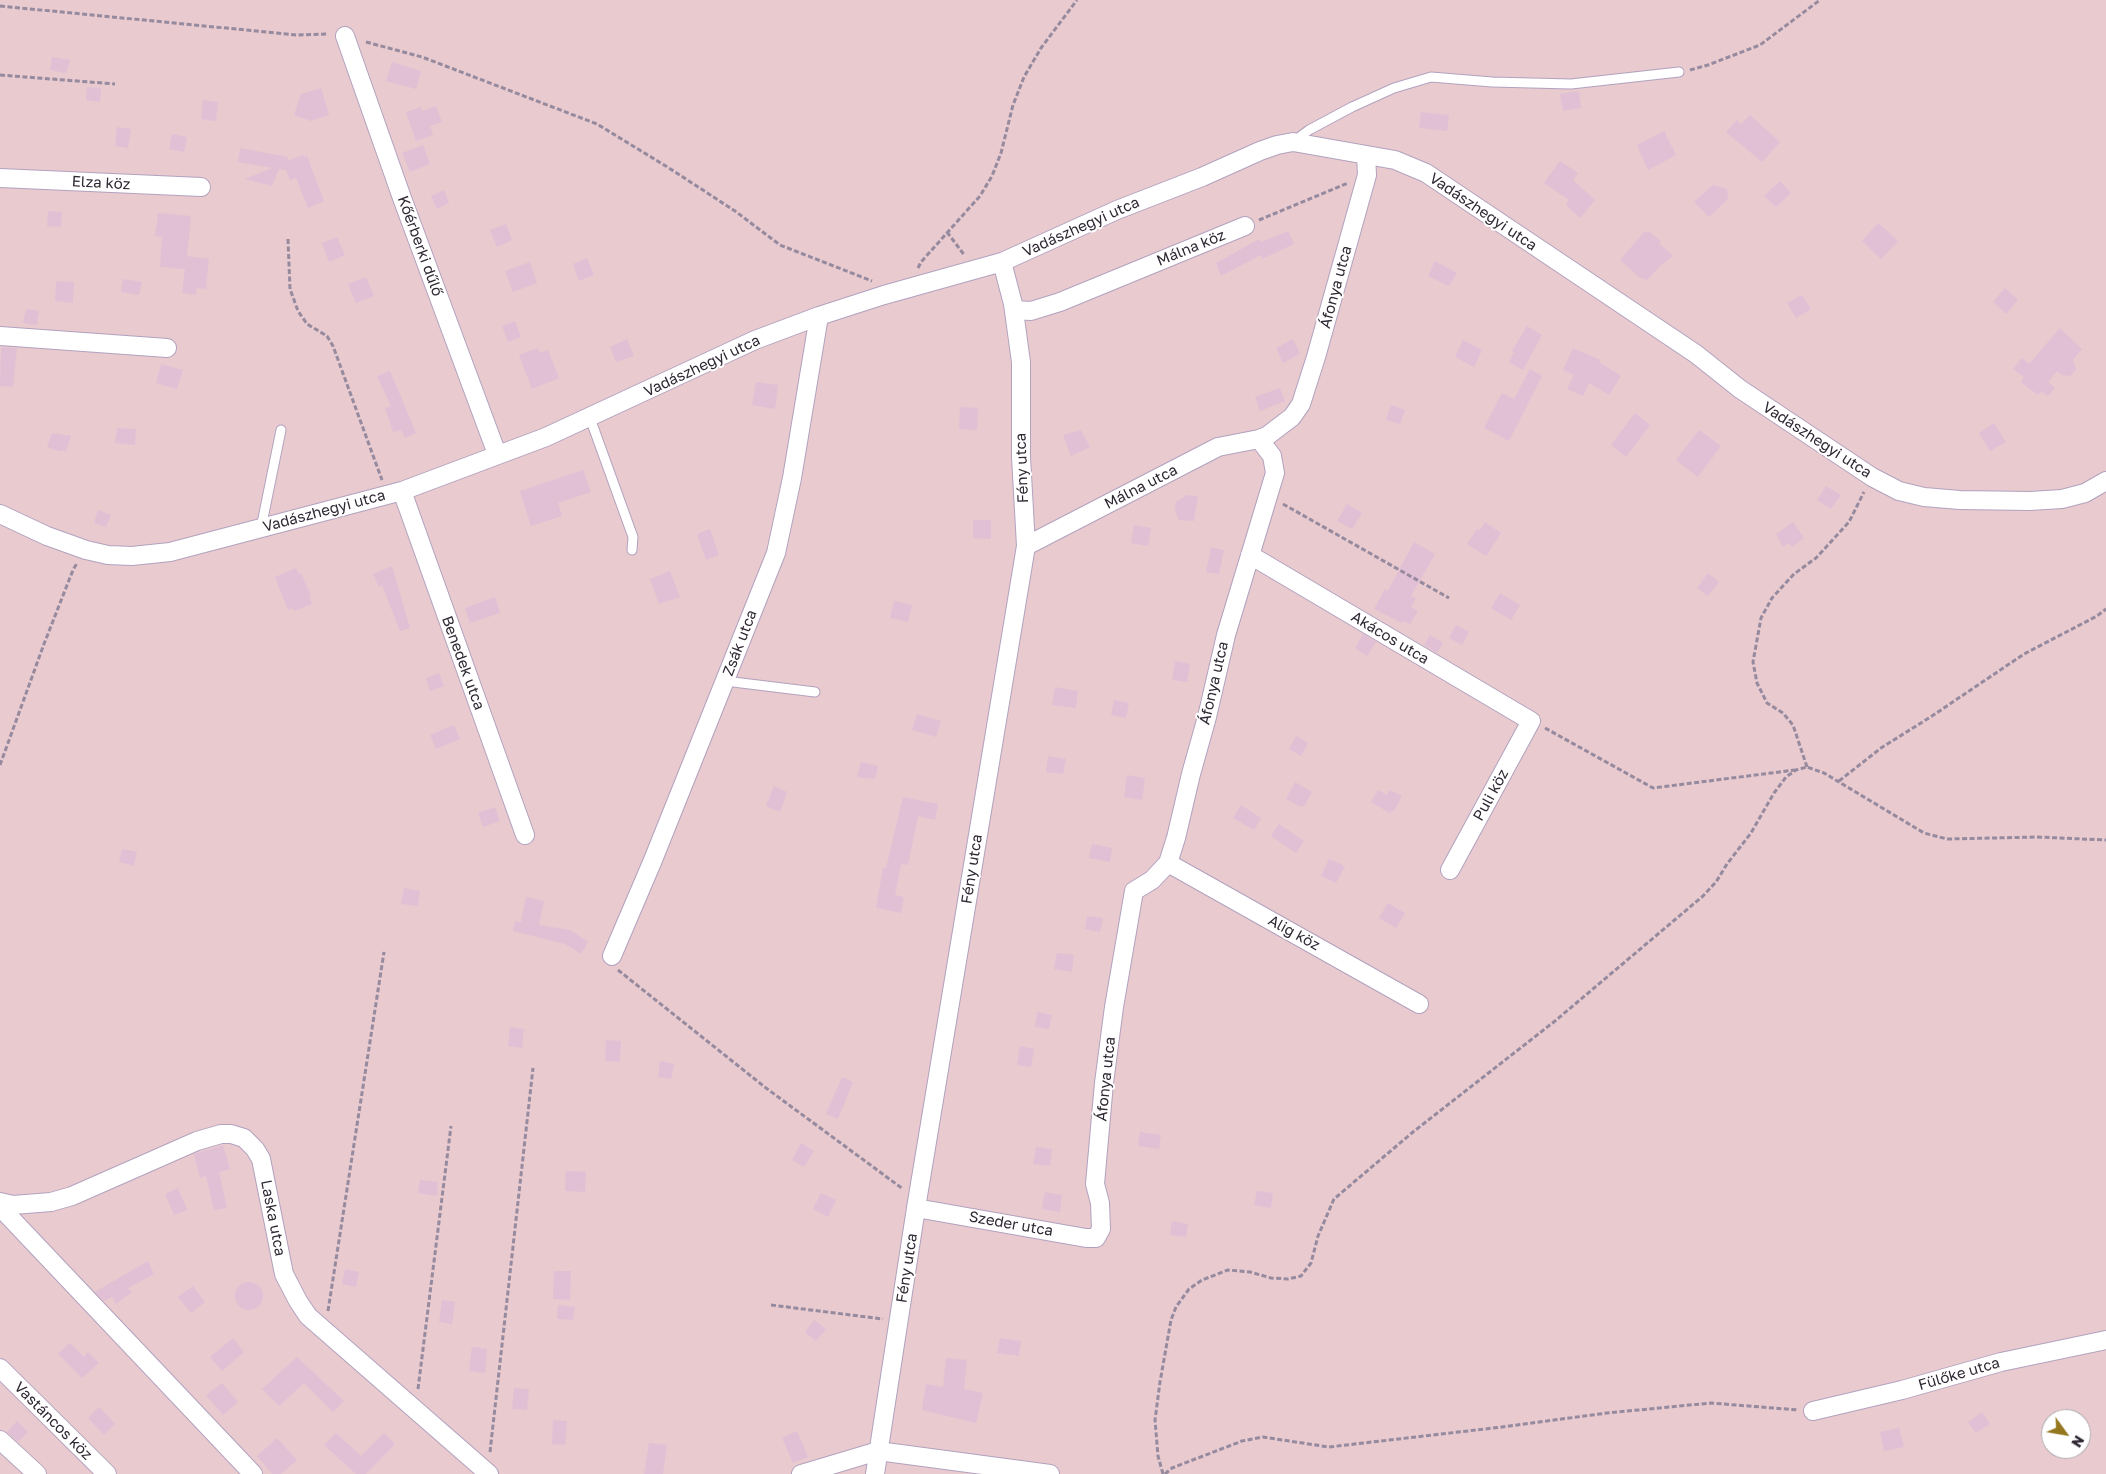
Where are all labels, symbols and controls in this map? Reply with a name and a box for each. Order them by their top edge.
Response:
street label: Vadászhegyi utca [1426,169,1540,255]
street label: Elza köz [71,172,131,194]
street label: Kőérberki dűlő [393,193,447,299]
street label: Vadászhegyi utca [1020,193,1142,261]
street label: Málna köz [1154,226,1228,270]
street label: Áfonya utca [1316,244,1356,330]
street label: Vadászhegyi utca [641,331,763,401]
street label: Vadászhegyi utca [1759,398,1875,482]
street label: Fény utca [1012,433,1032,503]
street label: Málna utca [1102,461,1180,513]
street label: Vadászhegyi utca [261,486,387,536]
street label: Zsák utca [719,607,761,679]
street label: Akácos utca [1348,608,1432,668]
street label: Benedek utca [438,614,488,712]
street label: Áfonya utca [1196,640,1232,726]
street label: Puli köz [1469,766,1513,824]
street label: Fény utca [958,833,986,905]
street label: Alig köz [1265,911,1323,955]
street label: Áfonya utca [1093,1036,1119,1122]
street label: Laska utca [257,1178,289,1258]
street label: Szeder utca [968,1208,1054,1240]
street label: Fény utca [893,1232,921,1304]
street label: Fülőke utca [1916,1354,2002,1394]
street label: Vastáncos köz [10,1378,96,1464]
north arrow [2041,1409,2091,1459]
text: N [2068,1433,2088,1451]

